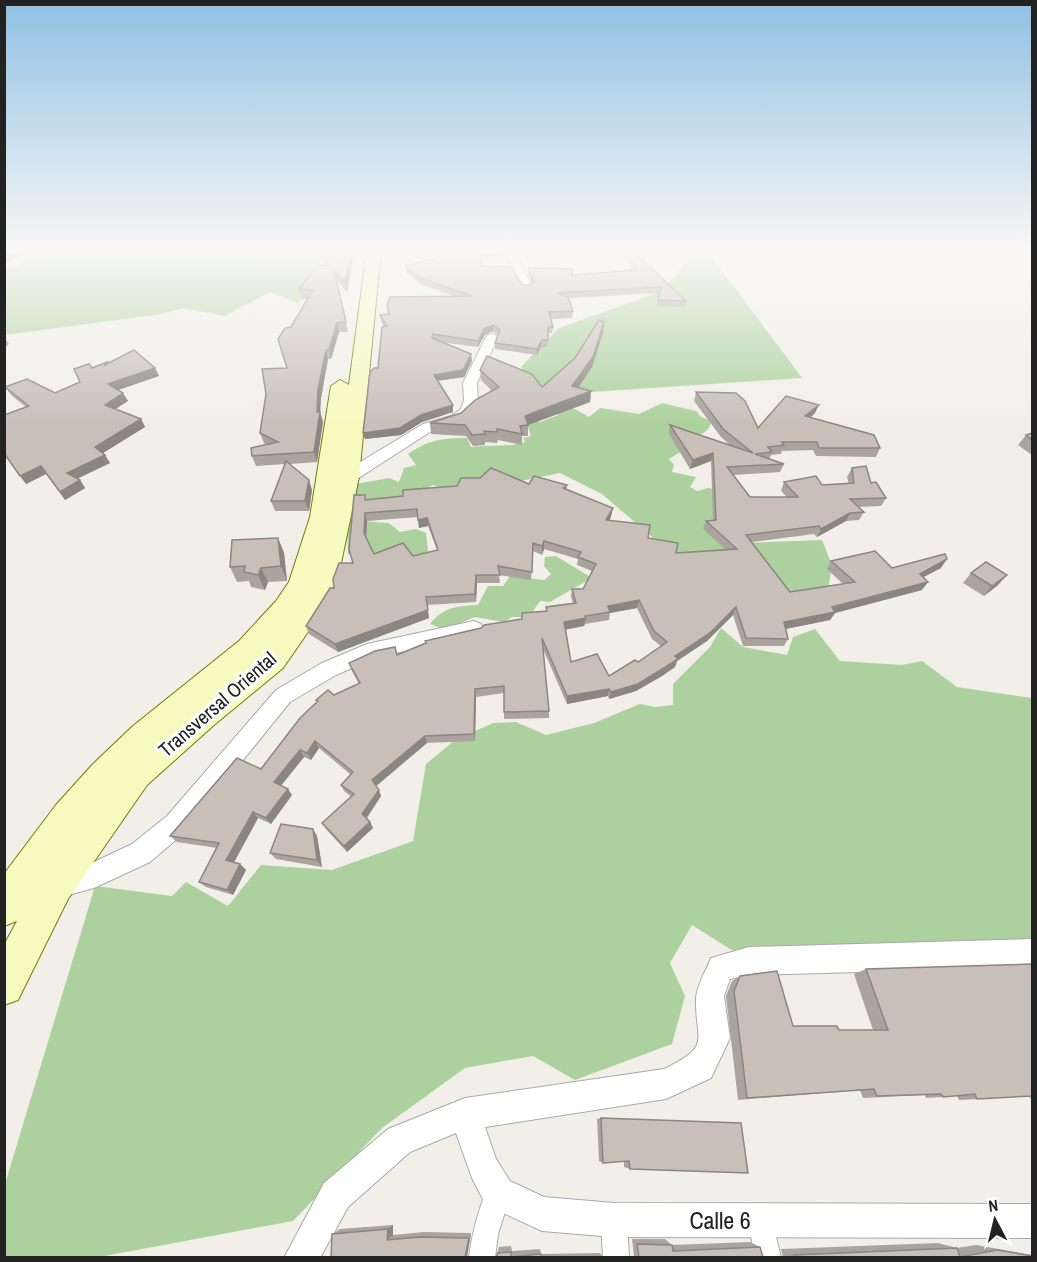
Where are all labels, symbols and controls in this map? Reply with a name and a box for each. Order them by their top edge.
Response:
street label: Transversal Oriental [152,645,282,763]
north arrow [965,1190,1025,1250]
text: N [987,1194,999,1217]
street label: Calle 6 [689,1204,751,1236]

